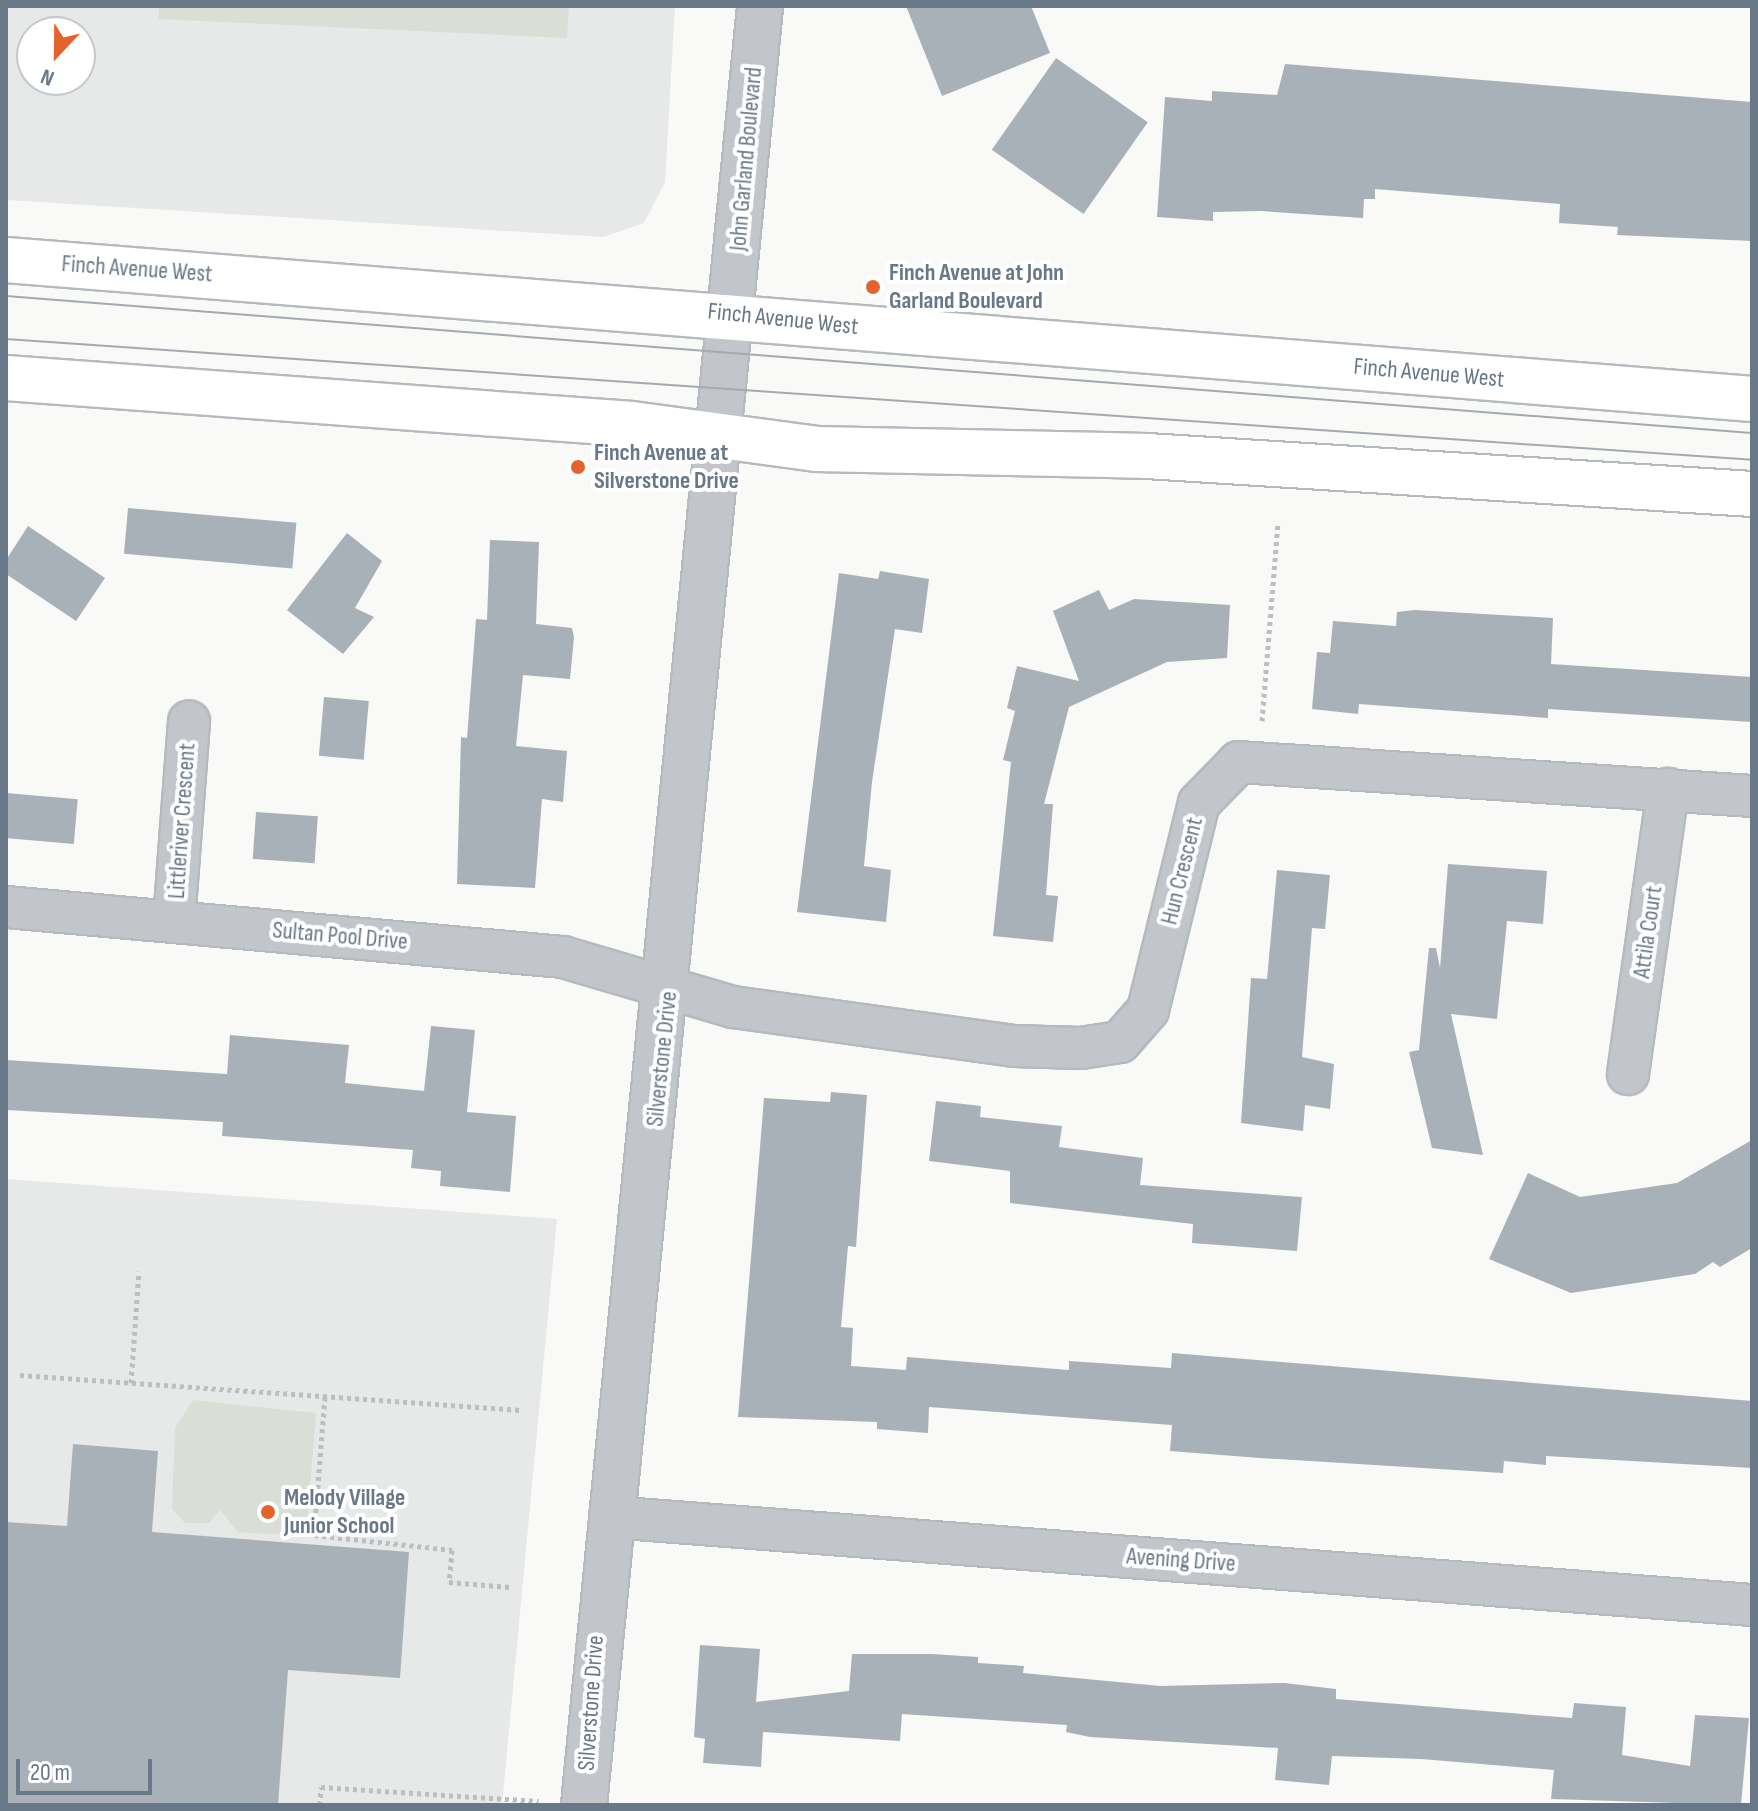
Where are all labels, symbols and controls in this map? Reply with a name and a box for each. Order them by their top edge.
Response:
north arrow [16,16,96,96]
text: N [37,62,58,92]
street label: John Garland Boulevard [724,66,768,252]
street label: Finch Avenue West [61,249,213,289]
place label: Finch Avenue at John Garland Boulevard [889,259,1064,315]
marker: Finch Avenue at John Garland Boulevard [864,278,882,296]
street label: Finch Avenue West [706,297,860,341]
street label: Finch Avenue West [1352,352,1506,394]
place label: Finch Avenue at Silverstone Drive [594,439,739,495]
marker: Finch Avenue at Silverstone Drive [569,458,587,476]
street label: Littleriver Crescent [162,742,202,900]
street label: Hun Crescent [1155,814,1209,928]
street label: Attila Court [1627,884,1669,980]
street label: Sultan Pool Drive [271,916,409,956]
street label: Silverstone Drive [641,990,683,1128]
place label: Melody Village Junior School [284,1484,405,1540]
marker: Melody Village Junior School [259,1503,277,1521]
street label: Avening Drive [1126,1542,1236,1578]
street label: Silverstone Drive [572,1634,610,1772]
scale bar [20,1743,156,1793]
text: 20 m [30,1758,70,1787]

